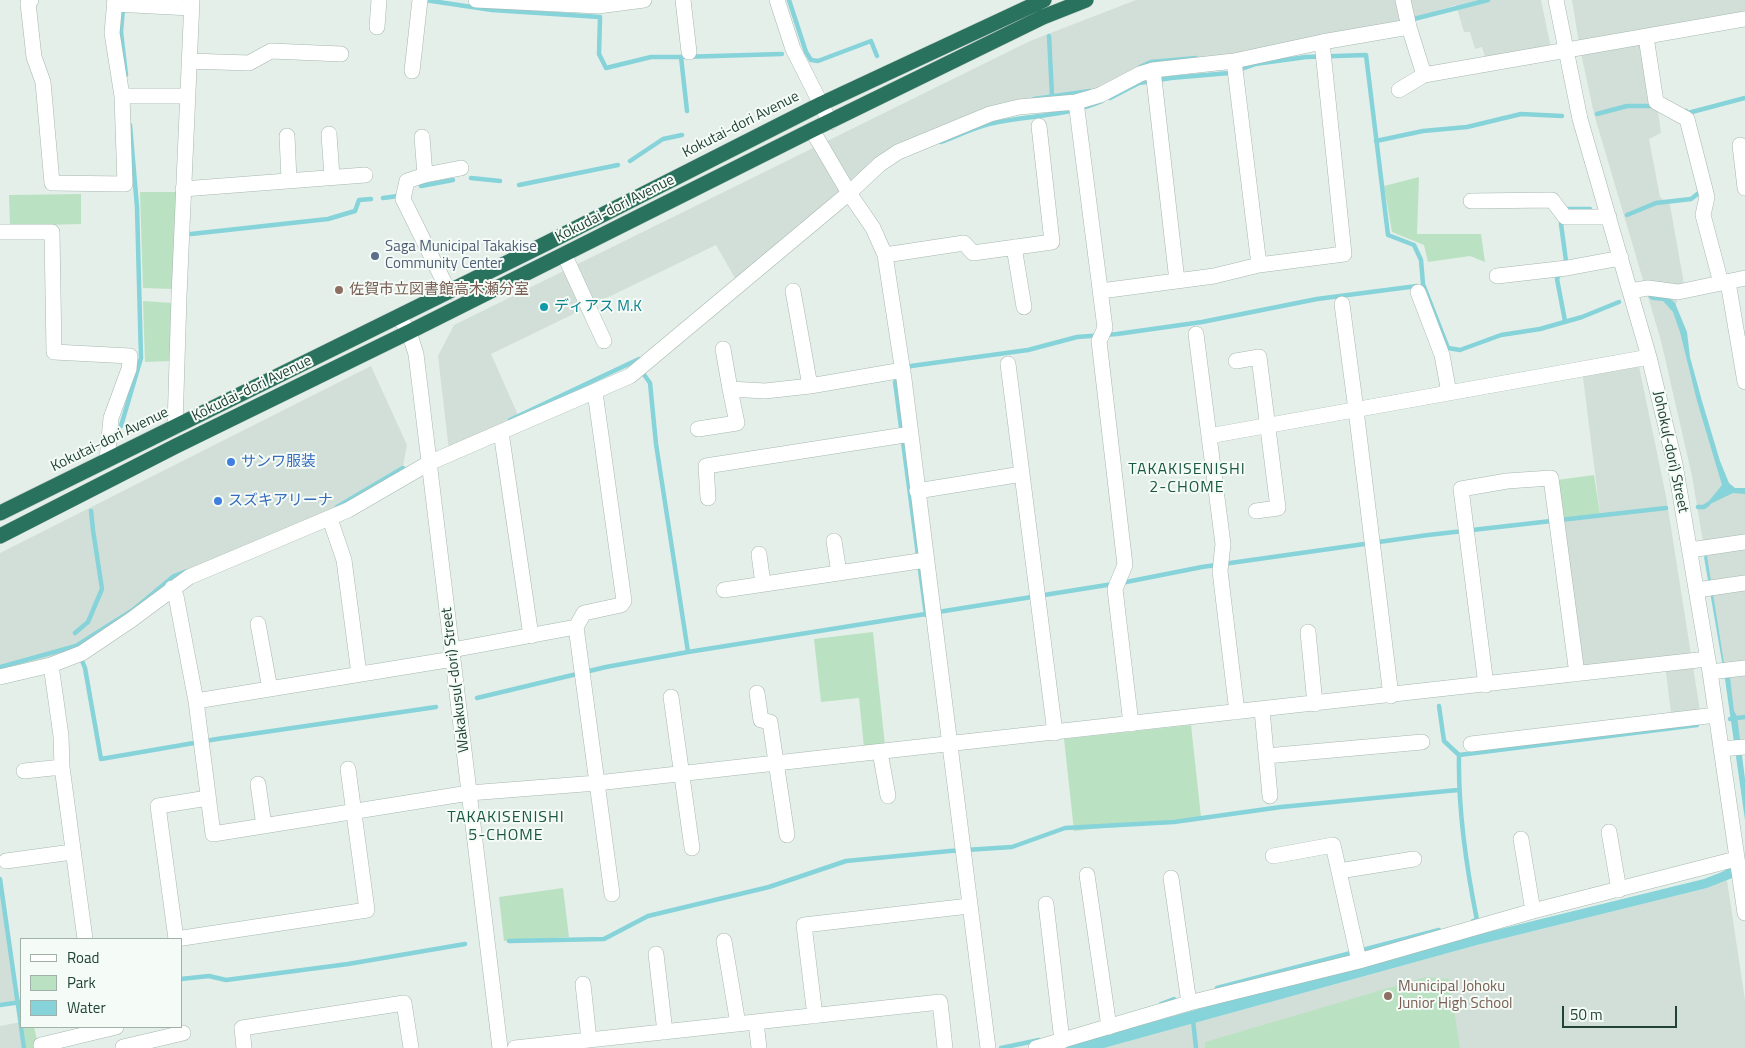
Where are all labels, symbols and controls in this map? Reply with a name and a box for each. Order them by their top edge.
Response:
street label: Kokutai-dori Avenue [680,88,802,162]
street label: Kokudai-dori Avenue [552,171,678,247]
place label: Saga Municipal Takakise Community Center [385,238,537,273]
marker: Saga Municipal Takakise Community Center [369,250,381,262]
place label: 佐賀市立図書館高木瀬分室 [349,281,529,299]
marker: 佐賀市立図書館高木瀬分室 [333,284,345,296]
place label: ディアス M.K [554,298,642,316]
marker: ディアス M.K [538,301,550,313]
street label: Kokudai-dori Avenue [189,352,315,426]
street label: Johoku(-dori) Street [1648,389,1692,515]
street label: Kokutai-dori Avenue [48,404,172,476]
place label: サンワ服装 [241,453,316,471]
marker: サンワ服装 [225,456,237,468]
district label: TAKAKISENISHI 2-CHOME [1127,460,1247,498]
place label: スズキアリーナ [228,492,333,510]
marker: スズキアリーナ [212,495,224,507]
street label: Wakakusu(-dori) Street [438,606,474,754]
district label: TAKAKISENISHI 5-CHOME [446,808,566,846]
legend [20,938,182,1028]
text: Road [67,946,99,969]
text: Park [67,971,96,994]
place label: Municipal Johoku Junior High School [1398,978,1513,1013]
marker: Municipal Johoku Junior High School [1382,990,1394,1002]
text: Water [67,996,106,1019]
scale bar [1565,996,1680,1028]
text: 50 m [1570,1003,1603,1026]

